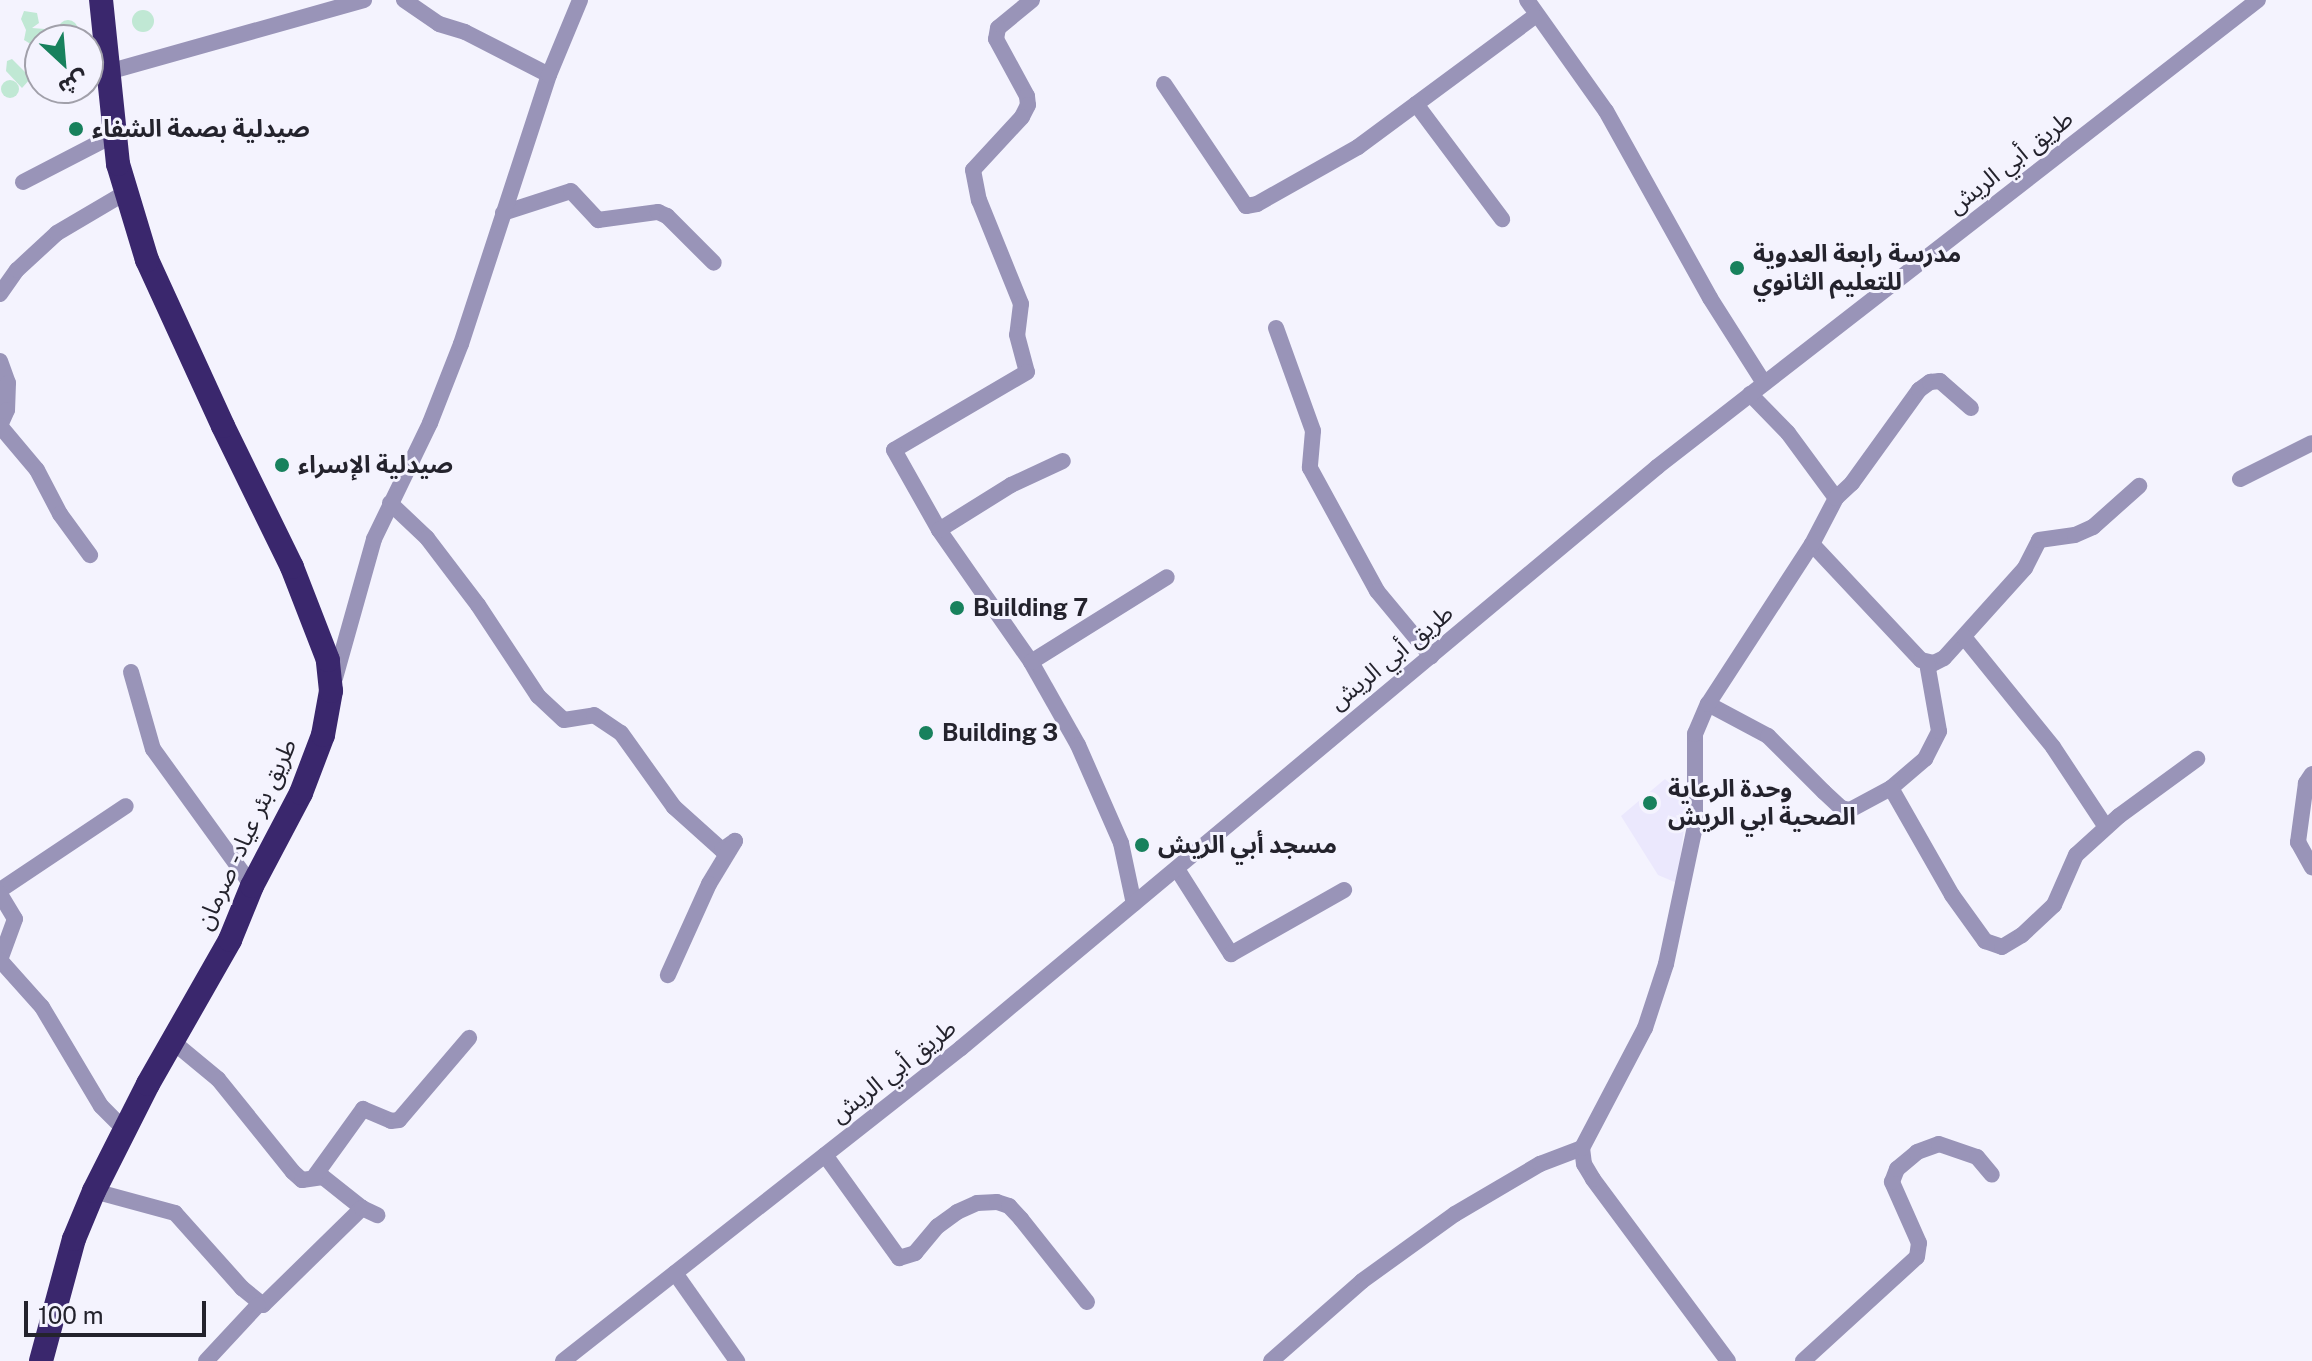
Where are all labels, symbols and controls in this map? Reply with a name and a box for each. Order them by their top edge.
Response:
north arrow [24,24,104,104]
text: ش [54,65,93,102]
street label: طريق أبي الريش [1941,104,2079,220]
place label: صيدلية بصمة الشفاء [92,115,310,143]
marker: صيدلية بصمة الشفاء [67,120,85,138]
place label: مدرسة رابعة العدوية للتعليم الثانوي [1753,240,1961,296]
marker: مدرسة رابعة العدوية للتعليم الثانوي [1728,259,1746,277]
place label: صيدلية الإسراء [298,451,453,479]
marker: صيدلية الإسراء [273,456,291,474]
place label: Building 7 [973,594,1088,622]
street label: طريق أبي الريش [1323,598,1459,716]
marker: Building 7 [948,599,966,617]
place label: Building 3 [942,719,1058,747]
marker: Building 3 [917,724,935,742]
street label: طريق بئر عياد - صرمان [188,731,304,937]
place label: وحدة الرعاية الصحية ابي الريش [1668,775,1856,831]
marker: وحدة الرعاية الصحية ابي الريش [1639,792,1661,814]
place label: مسجد أبي الريش [1158,831,1337,859]
marker: مسجد أبي الريش [1133,836,1151,854]
street label: طريق أبي الريش [824,1013,962,1129]
scale bar [28,1285,210,1335]
text: 100 m [38,1301,104,1329]

